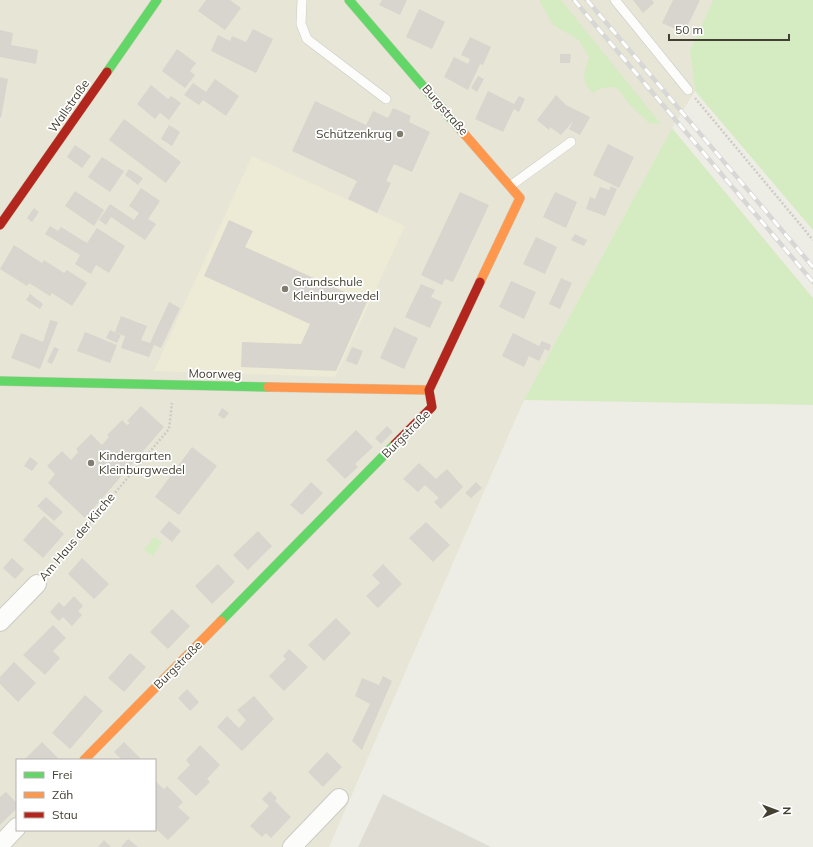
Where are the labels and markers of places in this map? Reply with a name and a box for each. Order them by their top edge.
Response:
place label: Schützenkrug [316,126,392,141]
marker: Schützenkrug [395,129,405,139]
place label: Grundschule Kleinburgwedel [293,274,379,303]
marker: Grundschule Kleinburgwedel [280,284,290,294]
place label: Kindergarten Kleinburgwedel [99,448,185,477]
marker: Kindergarten Kleinburgwedel [86,458,96,468]

